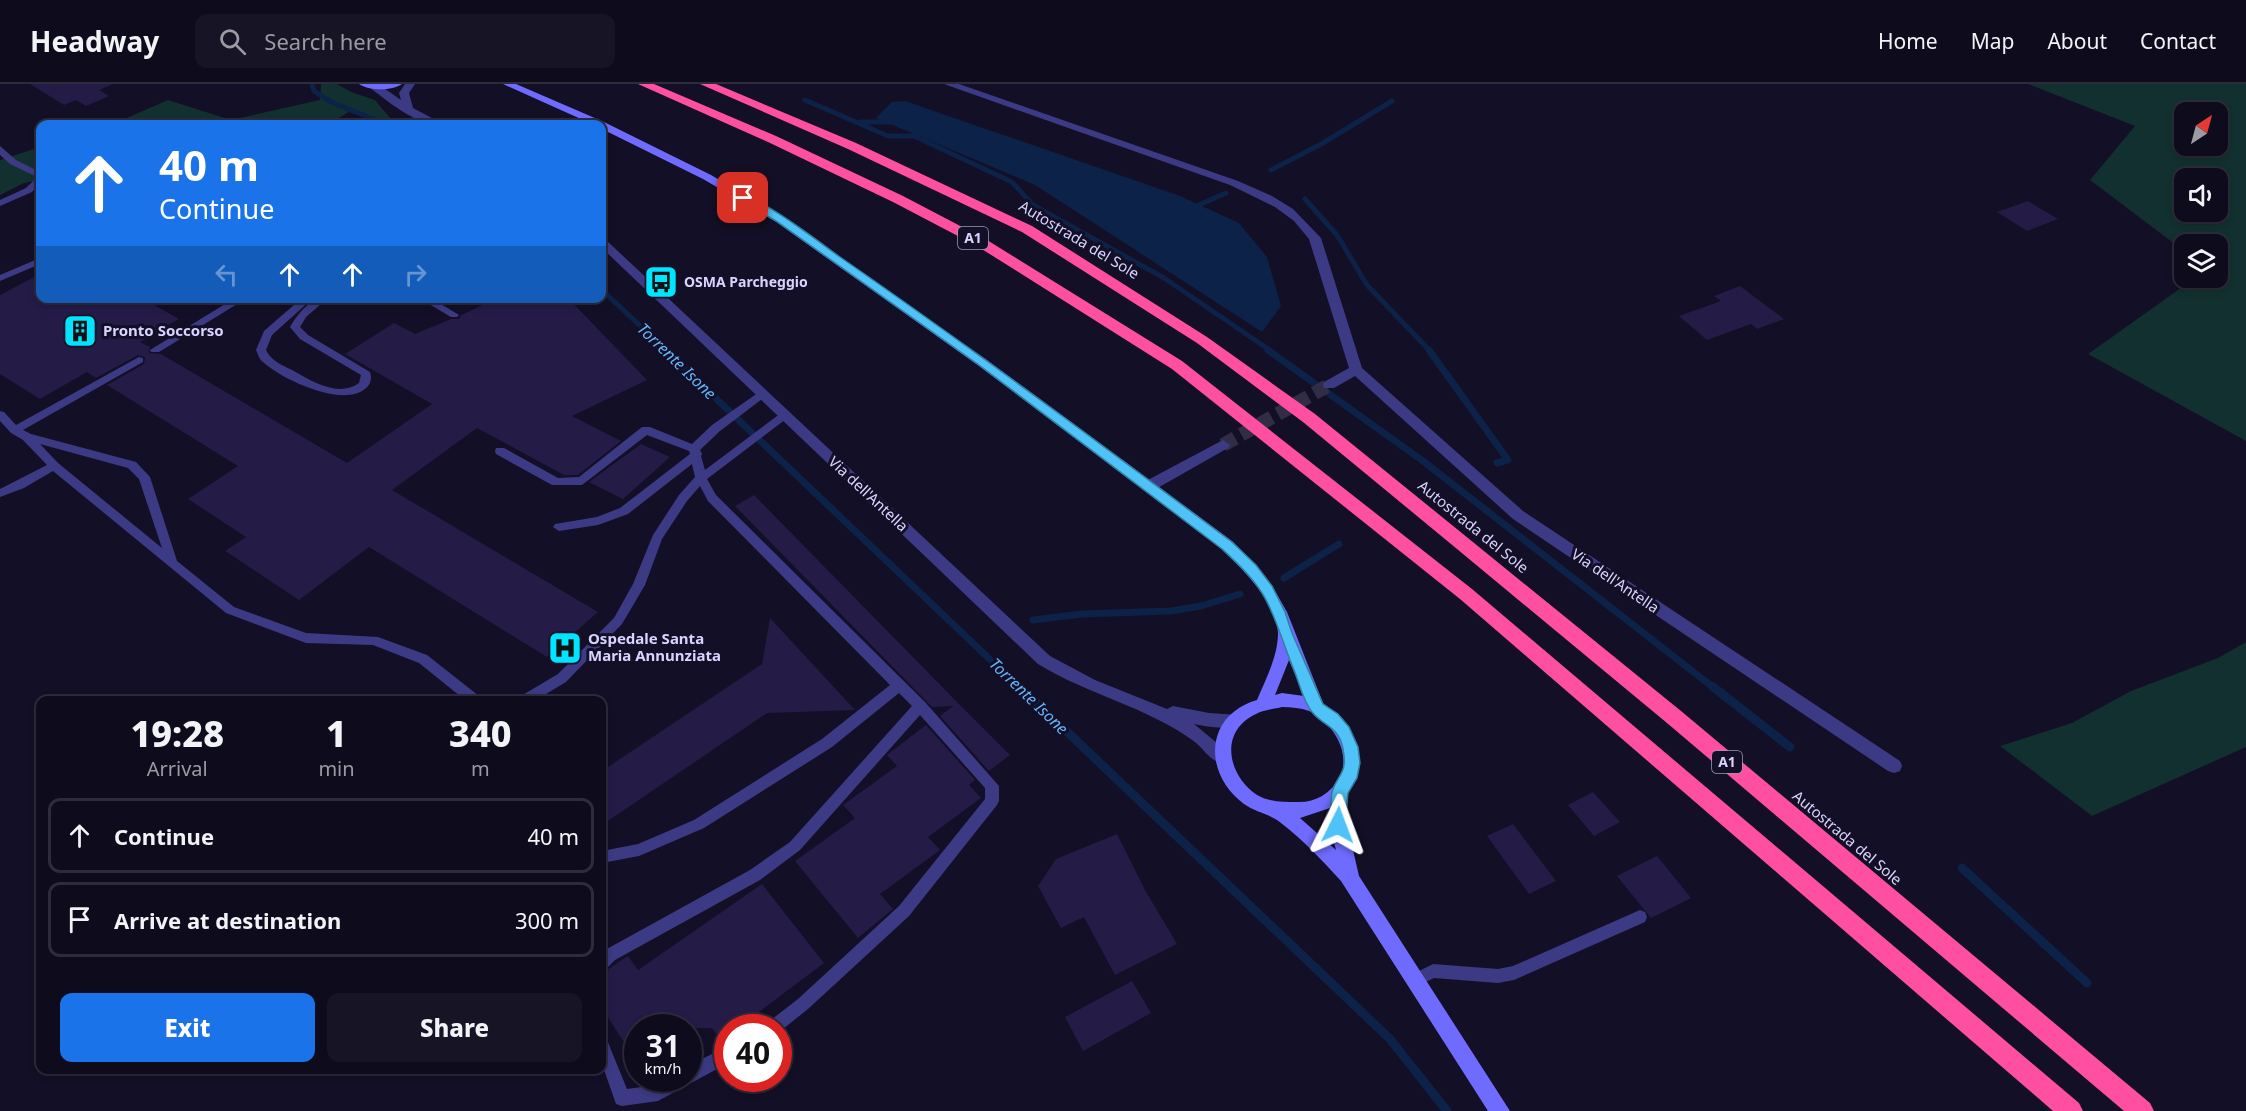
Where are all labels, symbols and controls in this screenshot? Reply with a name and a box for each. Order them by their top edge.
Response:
search box [195,14,615,68]
text: Headway [30,22,159,60]
icon: search [216,25,249,58]
text: Search here [264,26,387,56]
text: Home [1878,27,1938,55]
text: Map [1971,27,2014,55]
text: About [2047,27,2107,55]
text: Contact [2140,27,2216,55]
north arrow [2174,102,2228,156]
map controls [2174,102,2228,288]
text: 40 m [159,136,259,193]
icon: ahead [60,144,138,222]
button: sound [2174,168,2228,222]
pin [717,172,768,223]
icon: arrive [726,181,759,214]
text: Continue [159,190,274,227]
street label: Autostrada del Sole [1016,195,1143,283]
road number: A1 [958,227,988,249]
button: layers [2174,234,2228,288]
icon: left [210,258,243,291]
icon: ahead [273,258,306,291]
icon: ahead [336,258,369,291]
icon: right [399,258,432,291]
bus stop icon: OSMA Parcheggio [643,264,679,300]
place label: OSMA Parcheggio [684,272,808,291]
building icon: Pronto Soccorso [62,313,98,349]
water label: Torrente Isone [633,318,721,404]
place label: Pronto Soccorso [103,320,224,340]
street label: Via dell'Antella [825,451,913,535]
street label: Autostrada del Sole [1414,475,1533,577]
street label: Via dell'Antella [1568,543,1663,617]
place label: Ospedale Santa Maria Annunziata [588,628,721,665]
hospital icon: Ospedale Santa Maria Annunziata [547,630,583,666]
water label: Torrente Isone [985,653,1073,739]
text: 19:28 [130,709,224,758]
text: 1 [326,709,347,758]
text: 340 [449,709,512,758]
road number: A1 [1712,751,1742,773]
text: Arrival [147,755,208,782]
text: min [318,755,355,782]
text: m [471,755,490,782]
street label: Autostrada del Sole [1789,786,1907,889]
position arrow [1306,793,1370,857]
icon: ahead [63,819,96,852]
text: Continue [114,821,214,851]
text: 40 m [528,821,579,851]
icon: arrive [63,903,96,936]
text: Arrive at destination [114,905,341,935]
text: 300 m [515,905,579,935]
button: Exit [60,993,315,1062]
button: Share [327,993,582,1062]
speed limit sign: 40 [714,1014,792,1092]
text: 31 [646,1025,680,1066]
text: km/h [645,1058,681,1078]

